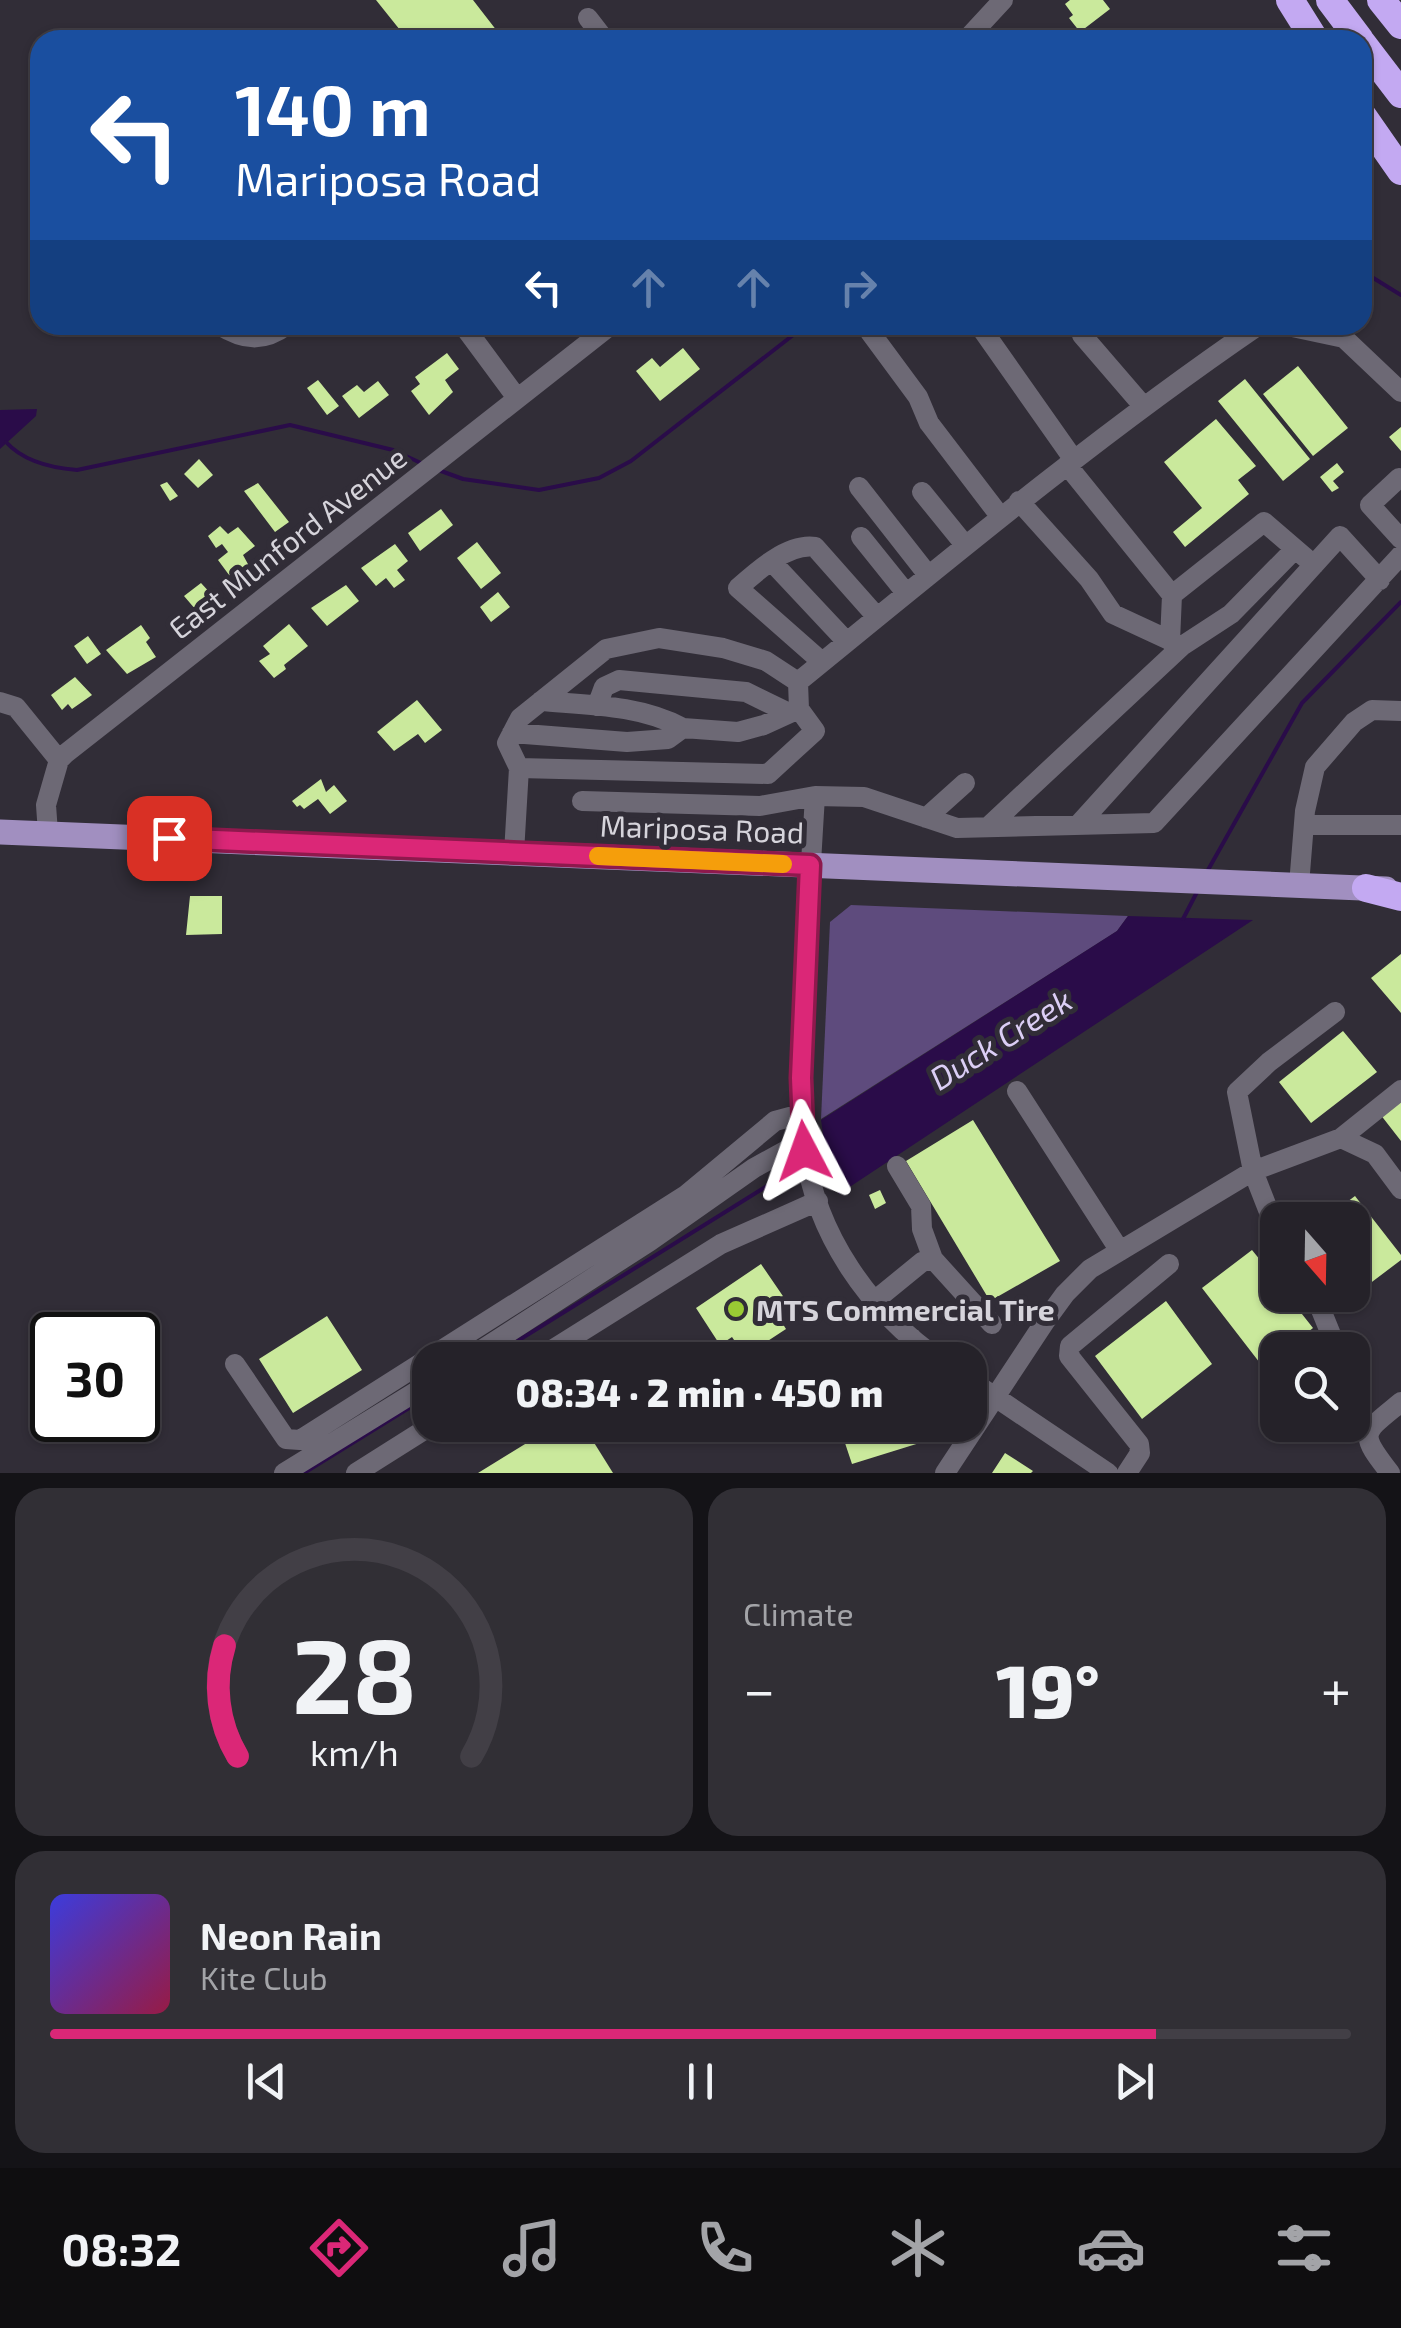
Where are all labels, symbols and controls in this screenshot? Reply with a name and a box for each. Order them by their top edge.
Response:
text: 140 m [235,66,431,150]
icon: left [70,70,200,200]
text: Mariposa Road [235,151,541,205]
icon: left [516,260,571,315]
icon: ahead [621,260,676,315]
icon: ahead [726,260,781,315]
icon: right [831,260,886,315]
street label: East Munford Avenue [161,438,413,646]
pin [127,796,212,881]
street label: Mariposa Road [599,806,805,850]
icon: arrive [142,811,197,866]
water label: Duck Creek [922,979,1078,1097]
position arrow [752,1099,856,1203]
north arrow [1260,1202,1370,1312]
map controls [1260,1202,1370,1442]
place label: MTS Commercial Tire [756,1291,1055,1327]
marker: MTS Commercial Tire [725,1298,747,1320]
speed limit sign: 30 [30,1312,160,1442]
button: search [1260,1332,1370,1442]
text: 08:34 · 2 min · 450 m [516,1369,883,1415]
text: Climate [743,1594,854,1632]
text: 28 [291,1610,417,1735]
text: 19° [996,1643,1100,1733]
text: − [743,1655,775,1721]
text: + [1321,1655,1351,1721]
text: km/h [310,1730,398,1773]
text: Neon Rain [200,1912,382,1958]
text: Kite Club [200,1958,328,1996]
icon: previous [239,2054,294,2109]
icon: pause [673,2054,728,2109]
icon: next [1107,2054,1162,2109]
icon: directions [304,2213,374,2283]
icon: music [497,2213,567,2283]
icon: phone [690,2213,760,2283]
icon: climate [883,2213,953,2283]
icon: car [1076,2213,1146,2283]
icon: filters [1269,2213,1339,2283]
text: 08:32 [62,2221,181,2275]

